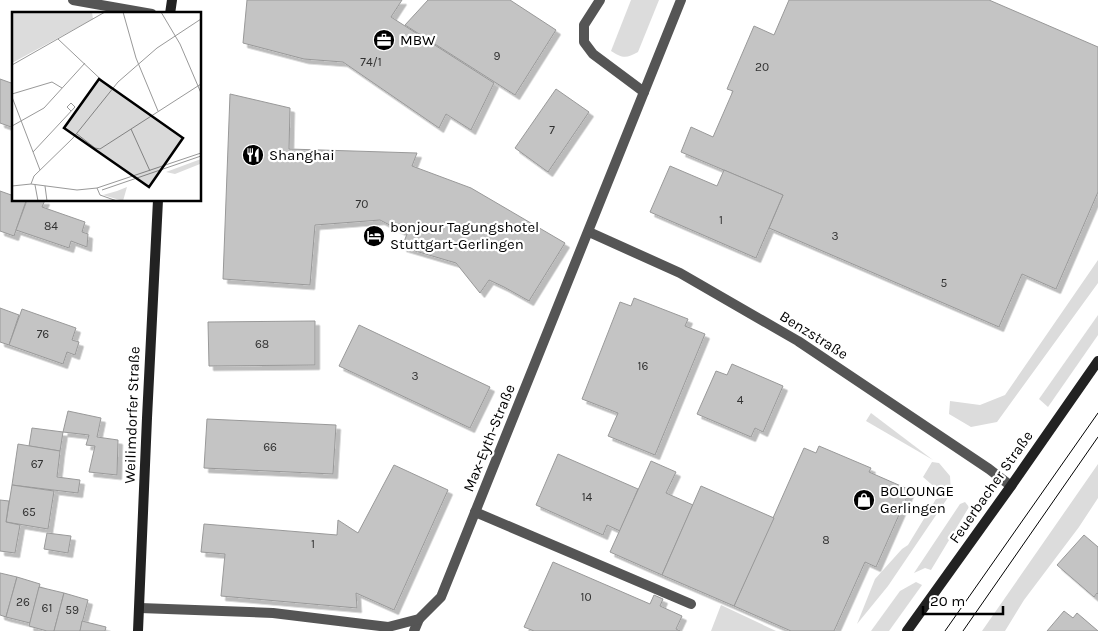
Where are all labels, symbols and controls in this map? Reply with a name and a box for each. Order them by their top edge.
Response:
inset map [12,12,201,201]
office icon: MBW [372,28,396,52]
place label: MBW [400,31,436,49]
house number: 9 [494,49,501,63]
house number: 74/1 [360,55,382,69]
house number: 20 [755,60,769,74]
house number: 7 [549,123,555,137]
restaurant icon: Shanghai [241,143,265,167]
place label: Shanghai [269,146,335,164]
house number: 70 [356,197,368,211]
house number: 1 [719,213,723,227]
place label: bonjour Tagungshotel Stuttgart-Gerlingen [390,218,539,253]
house number: 84 [44,219,58,233]
hotel icon: bonjour Tagungshotel Stuttgart-Gerlingen [362,224,386,248]
house number: 3 [831,229,839,243]
house number: 5 [941,276,948,290]
street label: Benzstraße [776,307,852,363]
house number: 76 [37,327,49,341]
house number: 68 [255,337,269,351]
street label: Weilimdorfer Straße [121,346,143,484]
house number: 16 [638,359,649,373]
house number: 3 [411,369,419,383]
street label: Max-Eyth-Straße [459,382,519,494]
house number: 4 [737,393,744,407]
street label: Feuerbacher Straße [945,427,1037,547]
house number: 66 [263,440,277,454]
house number: 67 [31,457,44,471]
place label: BOLOUNGE Gerlingen [880,482,954,517]
shop icon: BOLOUNGE Gerlingen [852,488,876,512]
house number: 14 [582,490,593,504]
house number: 65 [22,505,36,519]
house number: 8 [822,533,830,547]
house number: 1 [311,537,315,551]
scale bar [923,584,1003,616]
house number: 10 [580,590,592,604]
text: 20 m [930,592,965,610]
house number: 26 [16,595,30,609]
house number: 61 [42,601,52,615]
house number: 59 [65,603,79,617]

